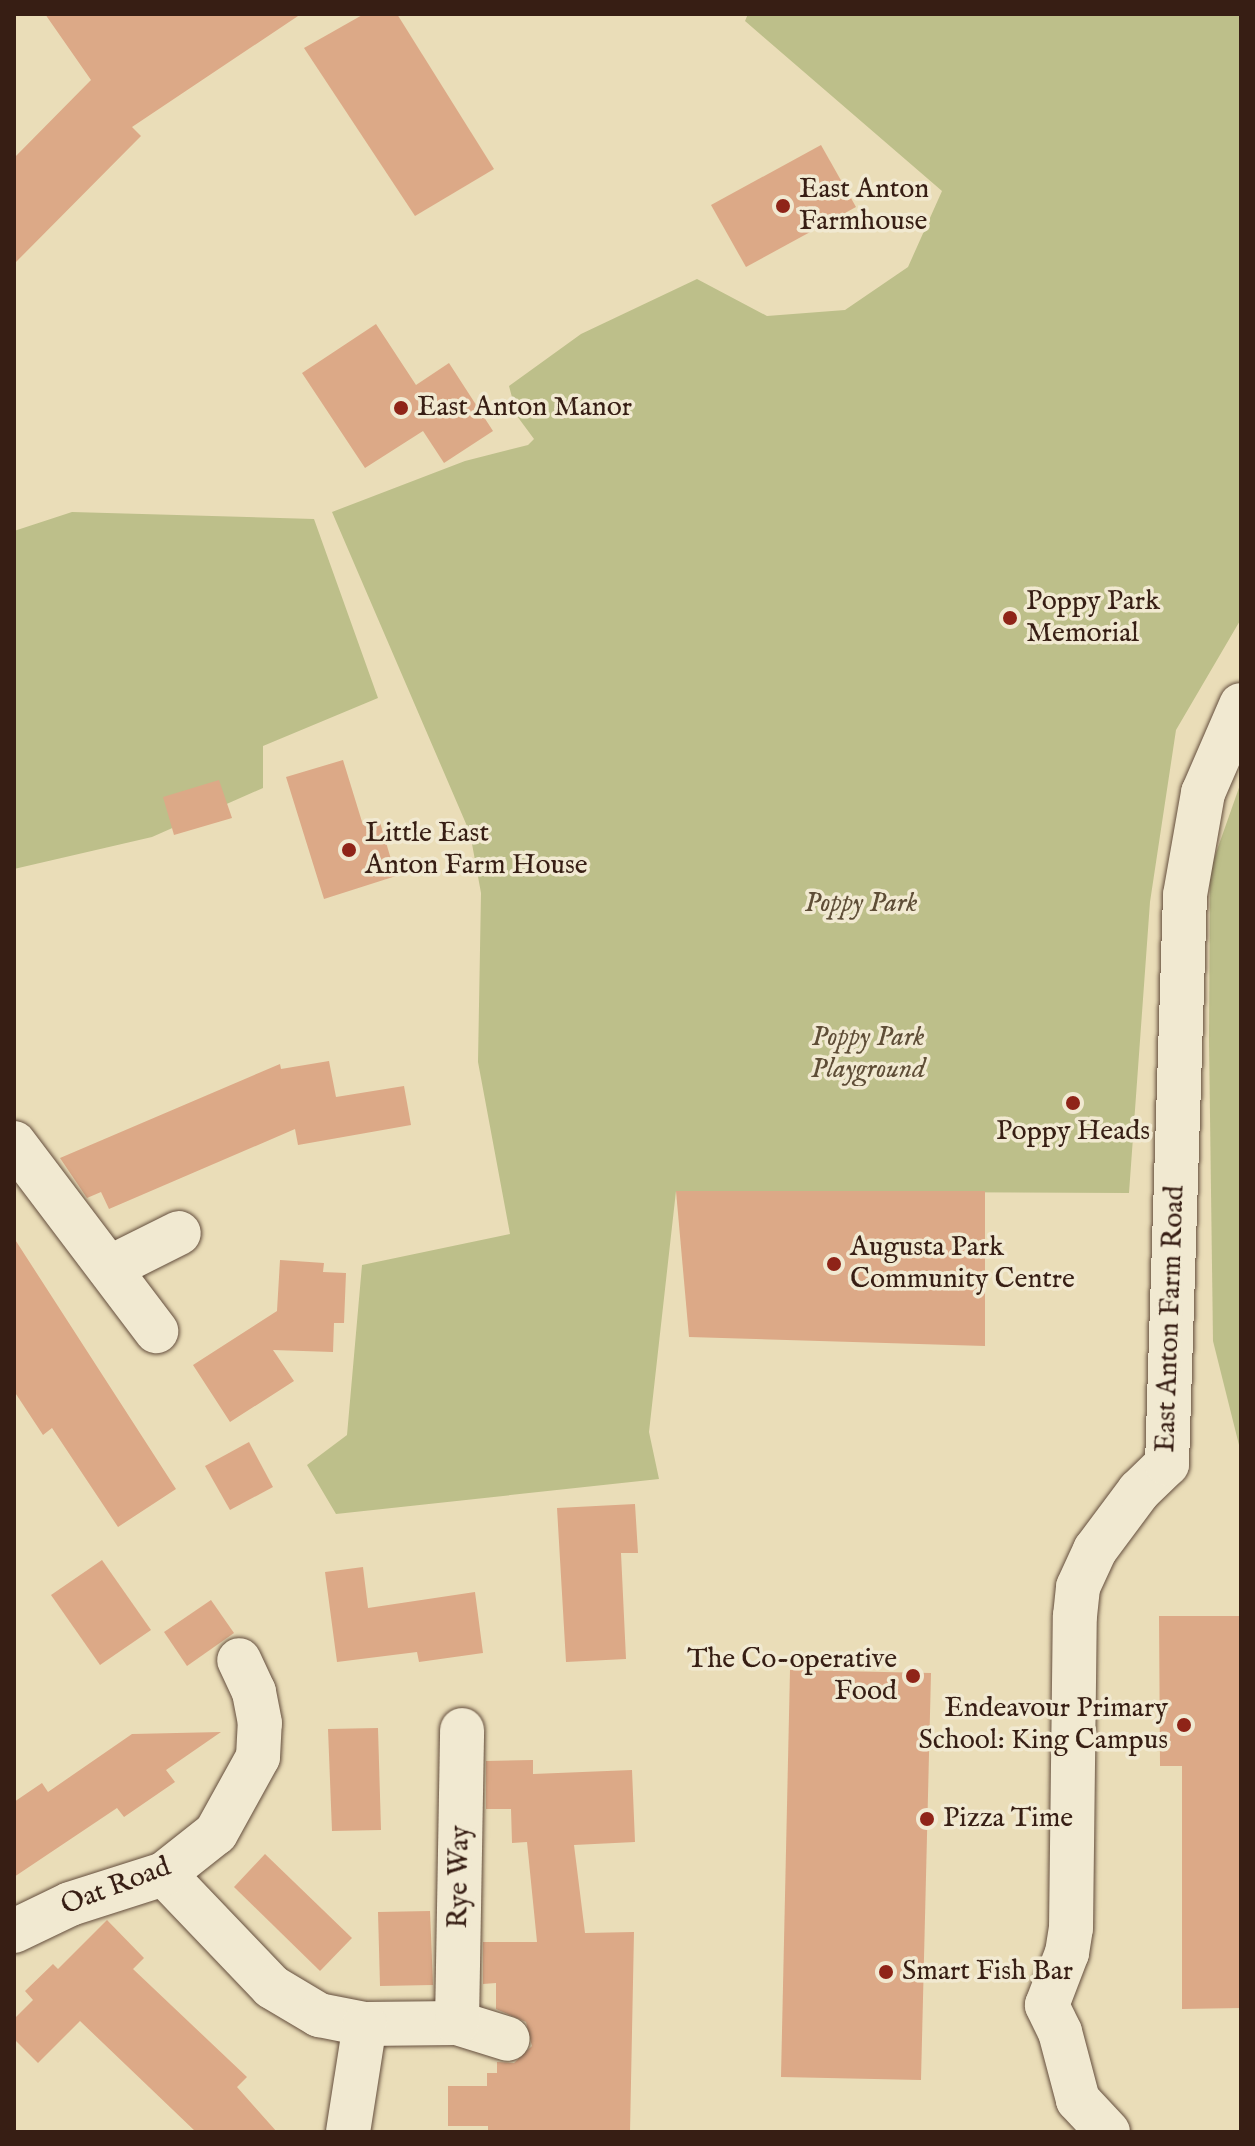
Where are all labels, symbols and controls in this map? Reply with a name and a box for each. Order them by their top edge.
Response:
place label: East Anton Farmhouse [799,173,929,239]
marker: East Anton Farmhouse [774,197,792,215]
place label: East Anton Manor [417,391,632,425]
marker: East Anton Manor [392,399,410,417]
place label: Poppy Park Memorial [1026,585,1160,651]
marker: Poppy Park Memorial [1001,609,1019,627]
place label: Little East Anton Farm House [365,817,588,883]
marker: Little East Anton Farm House [340,841,358,859]
park label: Poppy Park [804,887,918,921]
park label: Poppy Park Playground [811,1021,925,1087]
marker: Poppy Heads [1064,1094,1082,1112]
place label: Poppy Heads [996,1115,1150,1149]
street label: East Anton Farm Road [1150,1185,1192,1453]
place label: Augusta Park Community Centre [850,1231,1075,1297]
marker: Augusta Park Community Centre [825,1255,843,1273]
place label: The Co-operative Food [687,1643,897,1709]
marker: The Co-operative Food [904,1667,922,1685]
place label: Endeavour Primary School: King Campus [918,1692,1168,1758]
marker: Endeavour Primary School: King Campus [1175,1716,1193,1734]
place label: Pizza Time [943,1802,1073,1836]
marker: Pizza Time [918,1810,936,1828]
street label: Rye Way [442,1825,478,1929]
street label: Oat Road [57,1851,175,1923]
place label: Smart Fish Bar [902,1955,1073,1989]
marker: Smart Fish Bar [877,1963,895,1981]

